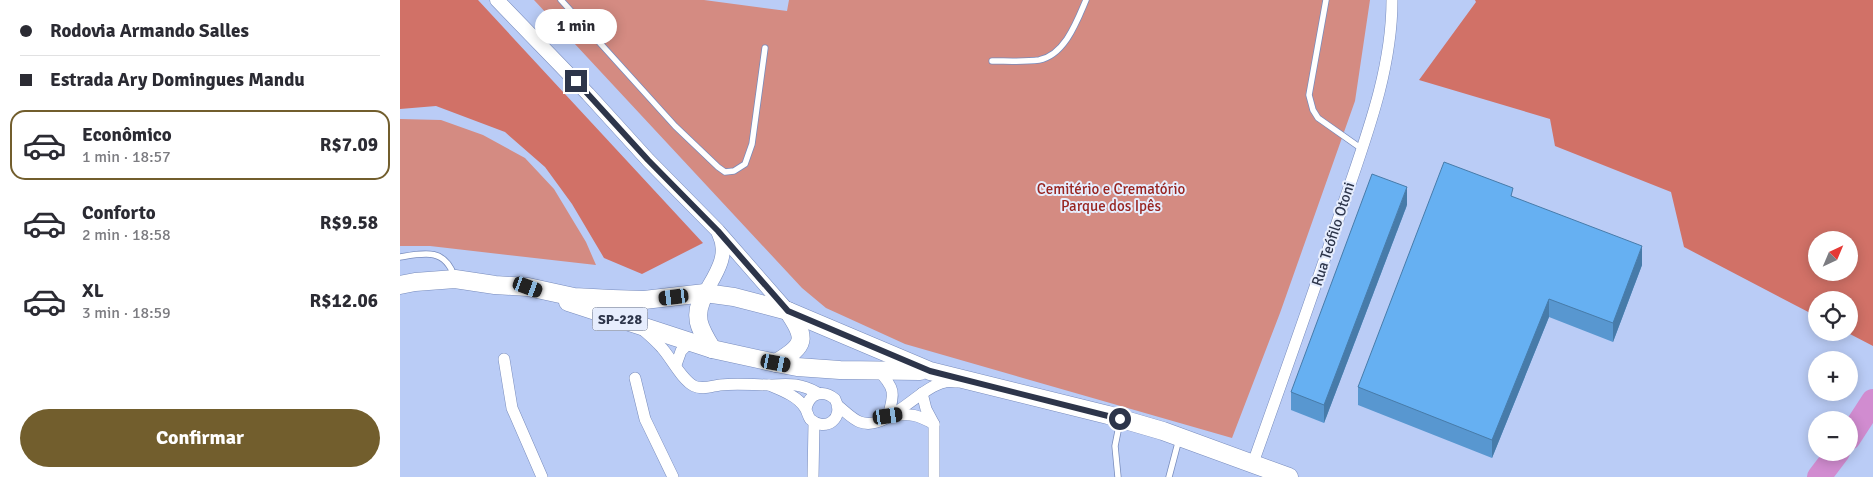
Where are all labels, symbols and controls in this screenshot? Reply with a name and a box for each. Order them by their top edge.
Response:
callout: 1 min [535,8,617,44]
text: 1 min [557,16,595,36]
text: Rodovia Armando Salles [50,19,249,43]
text: Estrada Ary Domingues Mandu [50,68,305,92]
route end [565,70,587,92]
icon: car [22,123,67,168]
text: Econômico [82,123,172,147]
text: R$7.09 [320,133,378,157]
text: 1 min · 18:57 [82,147,171,167]
park label: Cemitério e Crematório Parque dos Ipês [1037,180,1185,215]
street label: Rua Teófilo Otoni [1308,180,1358,288]
icon: car [22,201,67,246]
text: Conforto [82,201,156,225]
text: R$9.58 [320,211,378,235]
text: 2 min · 18:58 [82,225,171,245]
north arrow [1808,231,1858,281]
map controls [1808,231,1858,461]
car [511,275,544,299]
icon: car [22,279,67,324]
text: XL [82,279,104,303]
car [658,288,689,306]
text: R$12.06 [310,289,378,313]
button: locate [1808,291,1858,341]
text: 3 min · 18:59 [82,303,171,323]
road number: SP-228 [592,308,648,330]
button: + [1808,351,1858,401]
car [759,353,792,373]
car [872,406,903,426]
route start [1109,408,1131,430]
button: Confirmar [20,409,380,467]
button: − [1808,411,1858,461]

